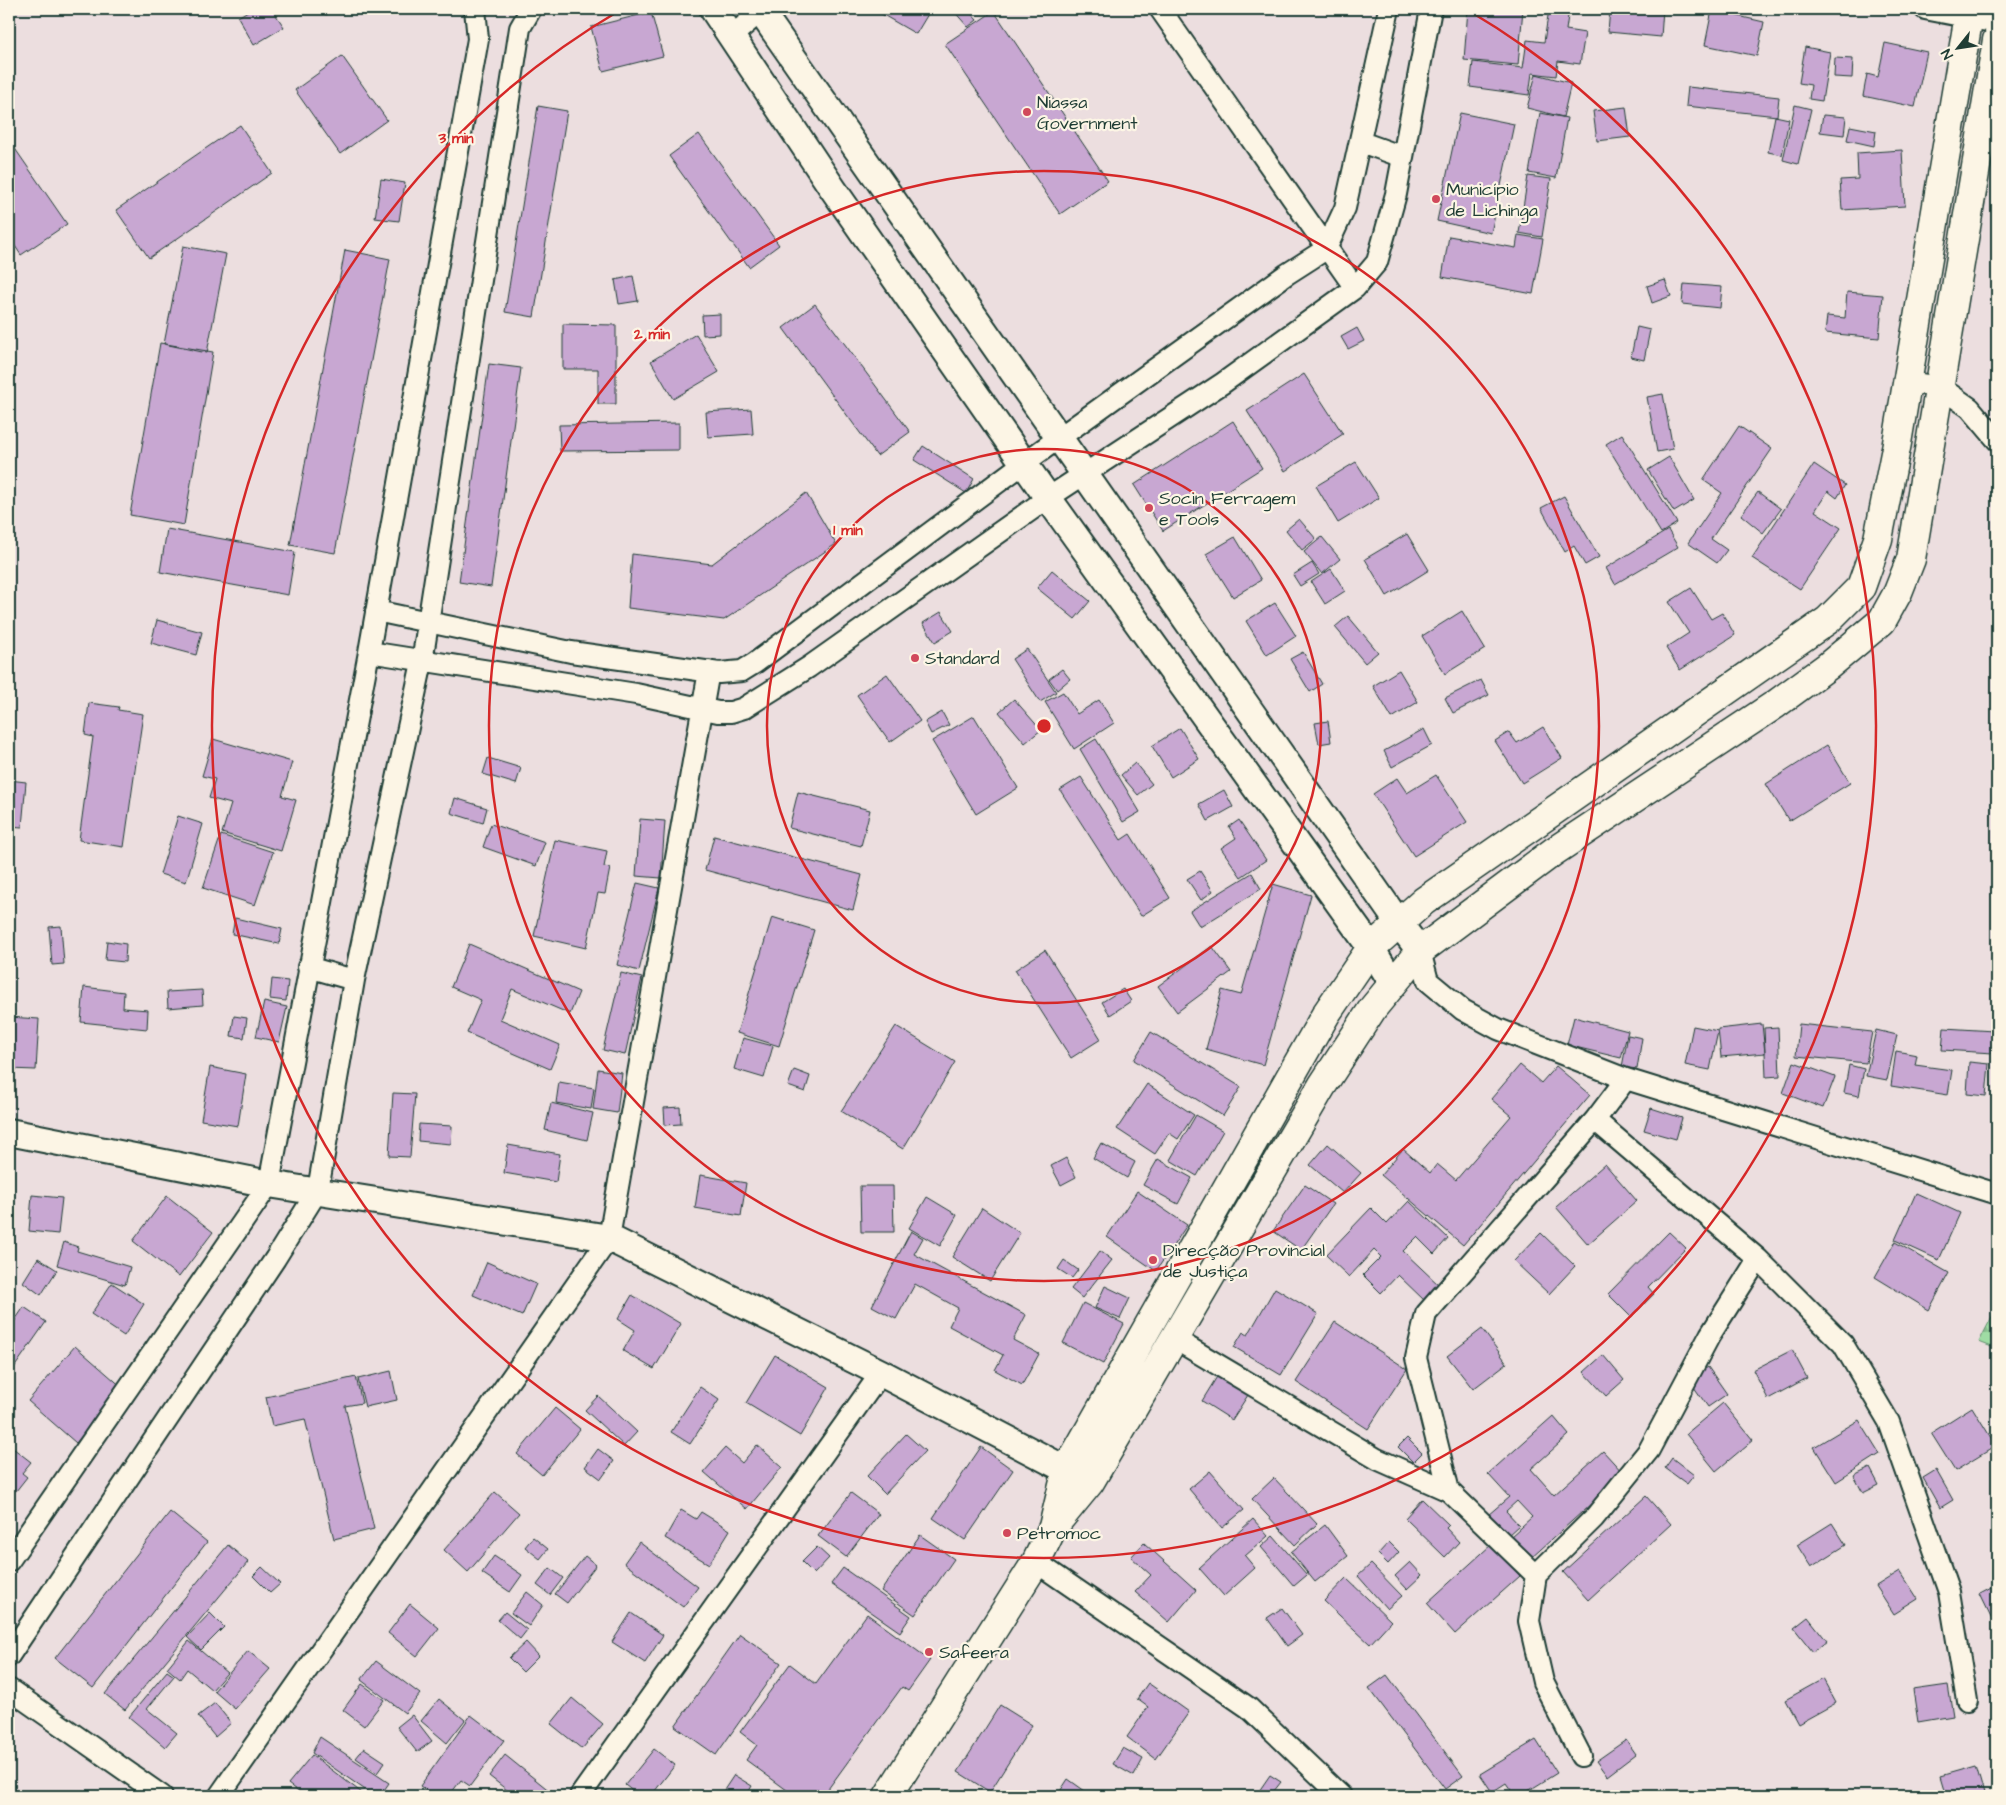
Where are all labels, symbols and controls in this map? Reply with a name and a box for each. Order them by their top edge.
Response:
north arrow [1934,22,1984,72]
text: N [1937,45,1958,63]
place label: Niassa Government [1037,90,1138,136]
marker: Niassa Government [1021,106,1033,118]
text: 3 min [437,128,474,149]
place label: Município de Lichinga [1446,177,1538,224]
marker: Município de Lichinga [1430,193,1442,205]
text: 2 min [633,324,671,345]
place label: Socin Ferragem e Tools [1159,486,1295,532]
marker: Socin Ferragem e Tools [1143,502,1155,514]
text: 1 min [833,520,863,541]
place label: Standard [925,646,1000,671]
marker: Standard [909,652,921,664]
centre of rings [1035,717,1053,735]
place label: Direcção Provincial de Justiça [1163,1238,1325,1284]
marker: Direcção Provincial de Justiça [1147,1254,1159,1266]
place label: Petromoc [1017,1521,1101,1546]
marker: Petromoc [1001,1527,1013,1539]
place label: Safeera [939,1640,1009,1665]
marker: Safeera [923,1646,935,1658]

